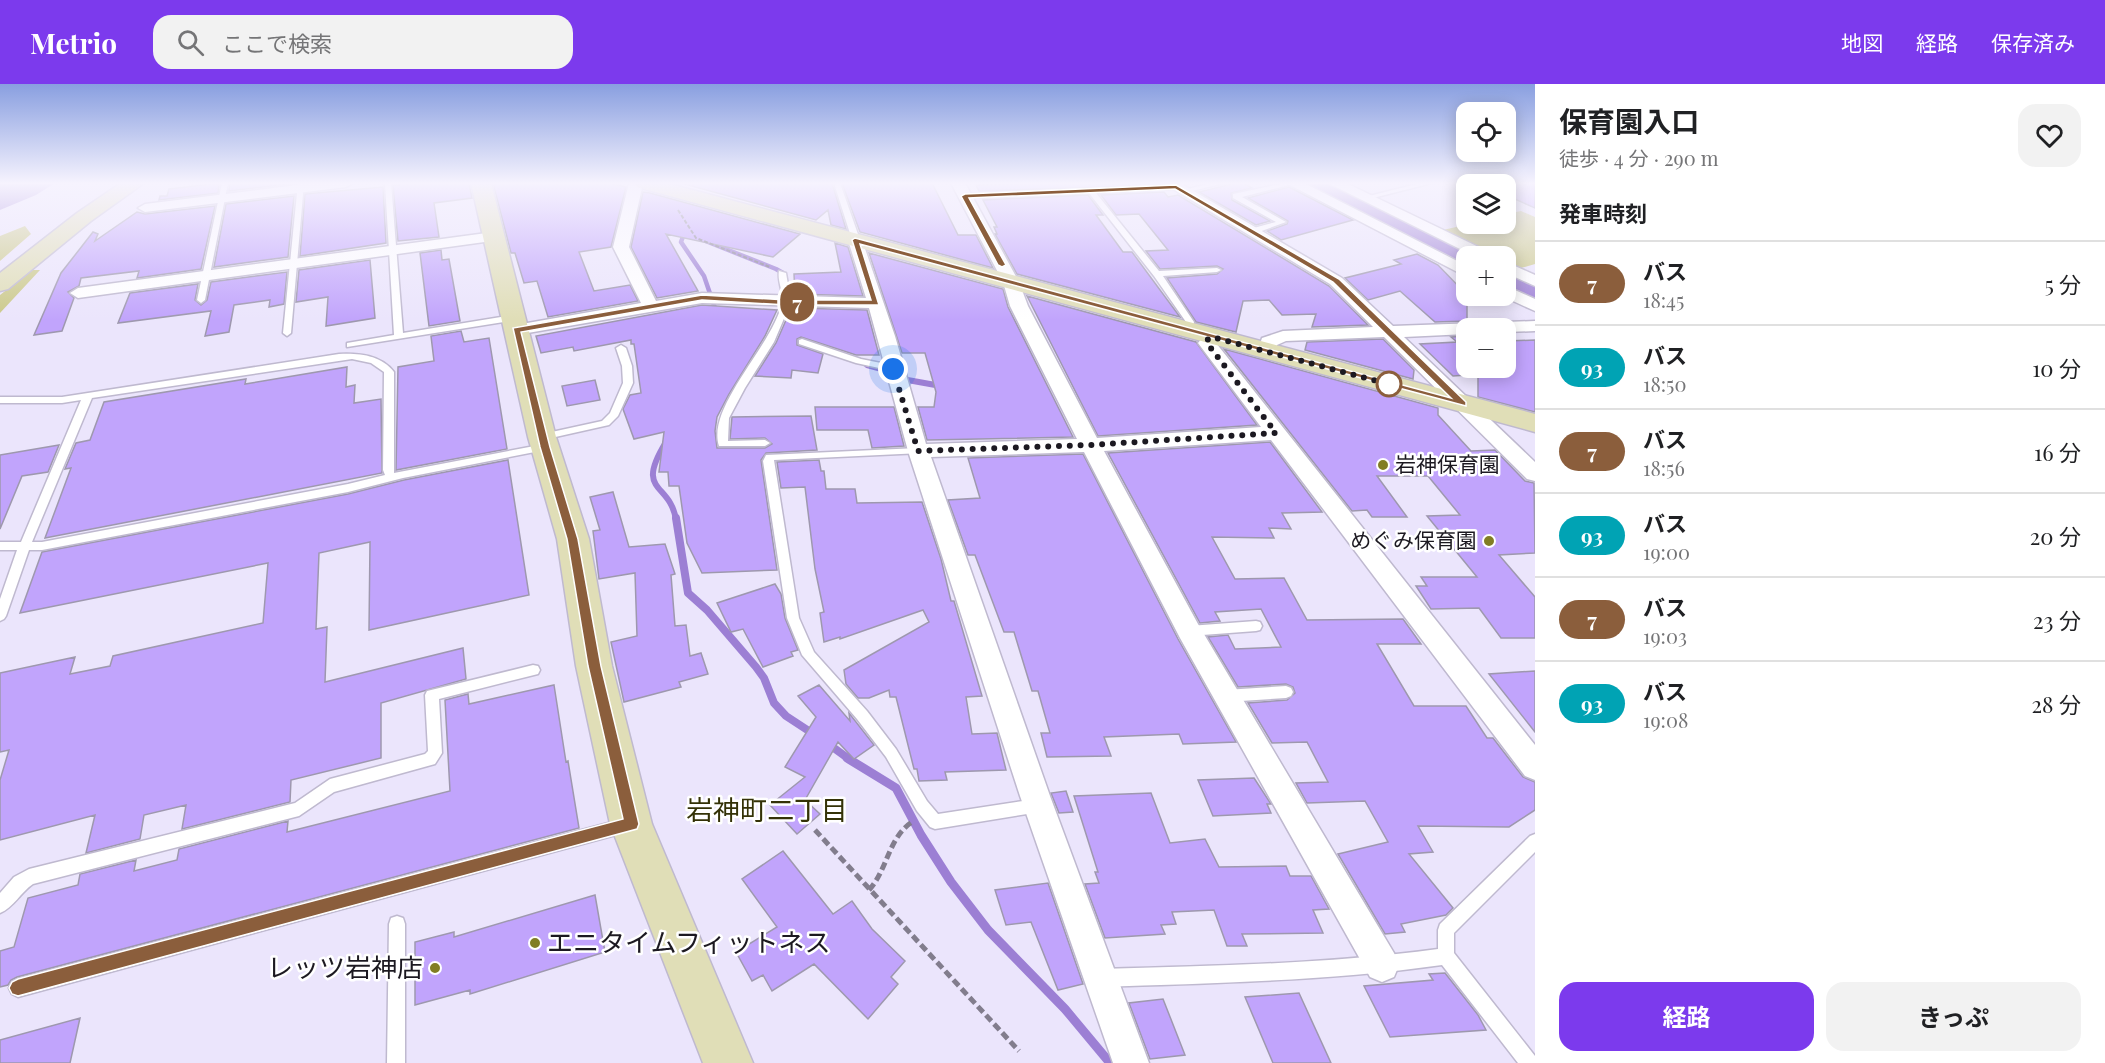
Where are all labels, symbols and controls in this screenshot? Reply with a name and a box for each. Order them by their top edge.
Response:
search box [153,15,573,69]
text: Metrio [30,24,117,61]
icon: search [174,26,207,59]
text: ここで検索 [222,28,332,58]
text: 地図 [1841,28,1883,56]
text: 経路 [1916,28,1958,56]
text: 保存済み [1991,28,2075,56]
map controls [1456,102,1516,378]
button: locate [1456,102,1516,162]
text: 保育園入口 [1559,102,1699,139]
button: heart [2018,104,2081,167]
text: 徒歩 · 4 分 · 290 m [1559,144,1718,171]
button: layers [1456,174,1516,234]
text: 発車時刻 [1559,198,1647,228]
button: + [1456,246,1516,306]
text: バス [1643,256,1687,286]
text: 7 [1587,269,1597,297]
text: 5 分 [2045,269,2081,299]
line badge: 7 [778,282,816,322]
text: 18:45 [1643,286,1684,313]
text: 7 [792,288,802,316]
button: − [1456,318,1516,378]
text: バス [1643,340,1687,370]
text: 93 [1581,353,1603,381]
text: 10 分 [2032,353,2081,383]
your location [878,354,908,384]
text: 18:50 [1643,370,1686,397]
unlabelled marker [1376,371,1402,397]
text: バス [1643,424,1687,454]
text: 7 [1587,437,1597,465]
text: 16 分 [2034,437,2081,467]
place label: 岩神保育園 [1395,449,1500,477]
text: 18:56 [1643,454,1685,481]
marker: 岩神保育園 [1376,458,1390,472]
text: バス [1643,508,1687,538]
text: 93 [1581,521,1603,549]
text: 20 分 [2030,521,2081,551]
place label: めぐみ保育園 [1350,525,1477,553]
marker: めぐみ保育園 [1482,534,1496,548]
text: 19:00 [1643,538,1690,565]
text: バス [1643,592,1687,622]
text: 7 [1587,605,1597,633]
text: 23 分 [2033,605,2081,635]
text: 19:03 [1643,622,1687,649]
text: バス [1643,676,1687,706]
text: 93 [1581,689,1603,717]
text: 28 分 [2032,689,2081,719]
text: 19:08 [1643,706,1688,733]
district label: 岩神町二丁目 [686,791,848,827]
place label: エニタイムフィットネス [547,924,830,959]
marker: エニタイムフィットネス [528,936,542,950]
place label: レッツ岩神店 [267,949,423,984]
marker: レッツ岩神店 [428,961,442,975]
button: 経路 [1559,982,1814,1051]
button: きっぷ [1826,982,2081,1051]

